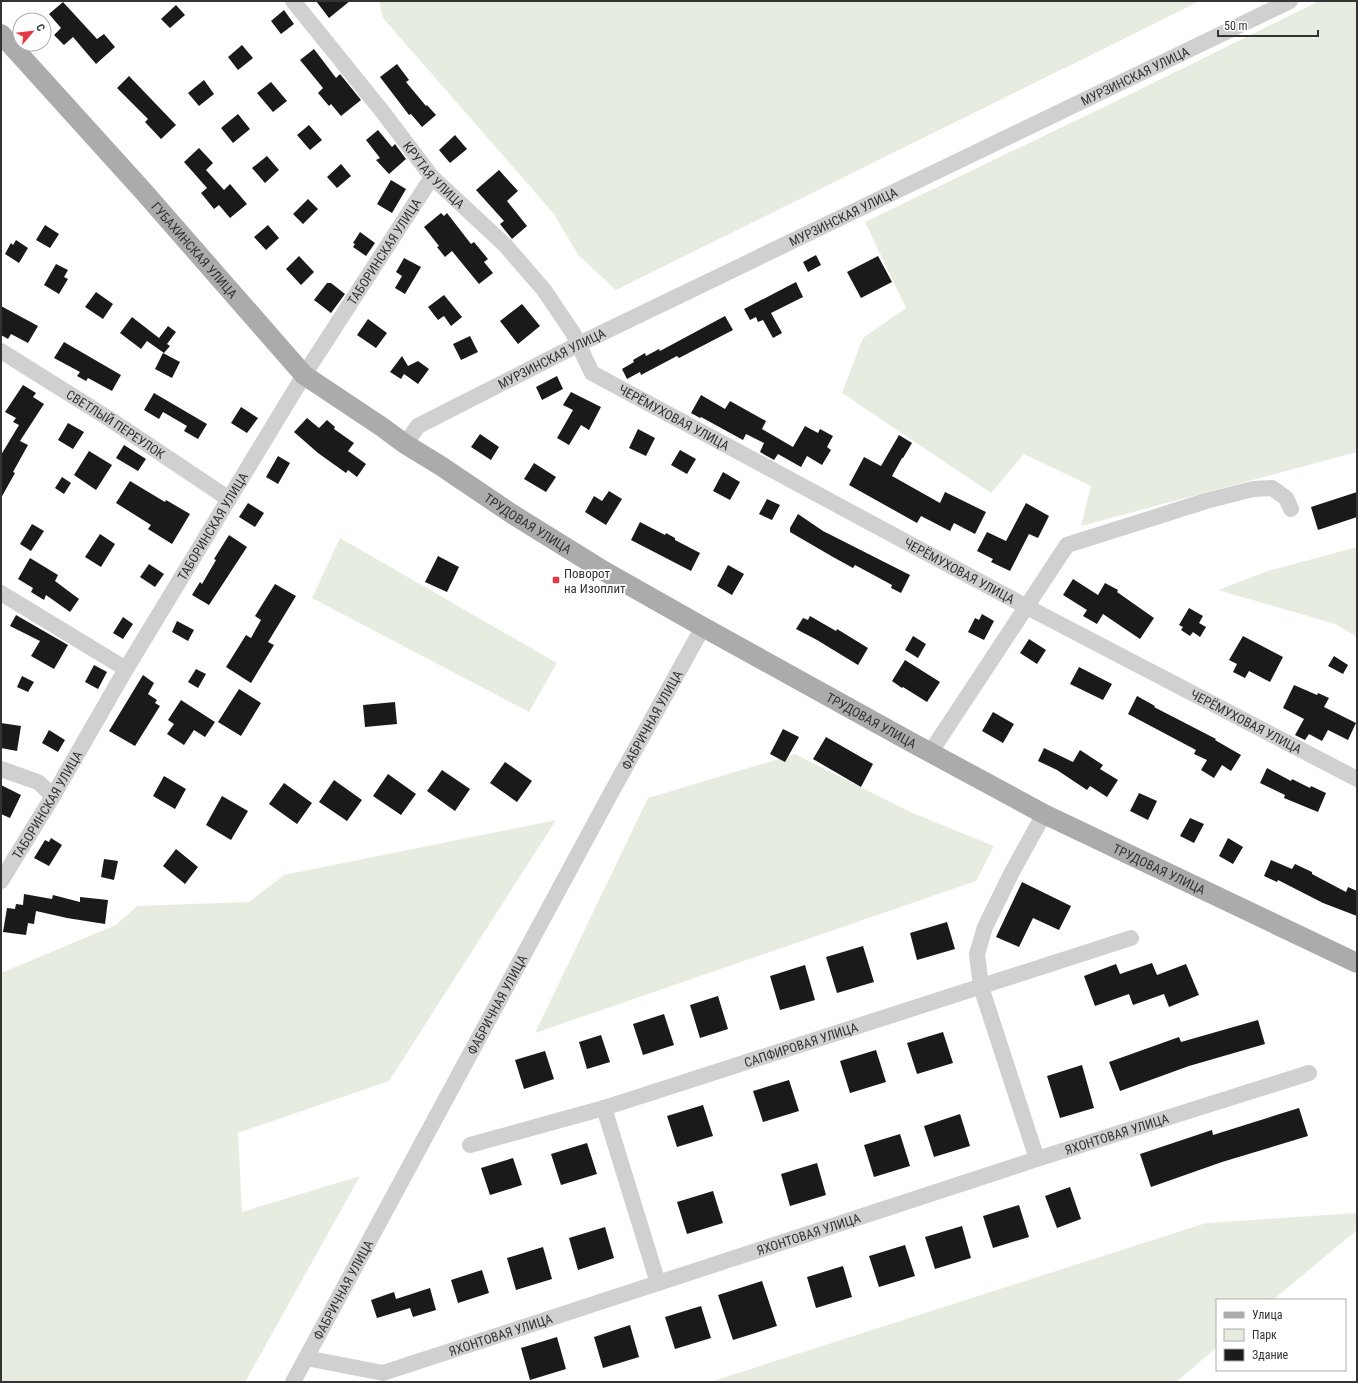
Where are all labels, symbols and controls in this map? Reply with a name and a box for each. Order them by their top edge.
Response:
north arrow [12,12,52,52]
scale bar [1218,12,1318,38]
text: 50 m [1224,19,1248,33]
text: С [33,22,48,33]
street label: МУРЗИНСКАЯ УЛИЦА [1078,43,1192,108]
street label: КРУТАЯ УЛИЦА [400,139,468,211]
street label: МУРЗИНСКАЯ УЛИЦА [786,184,900,249]
street label: ТАБОРИНСКАЯ УЛИЦА [344,195,424,307]
street label: ГУБАХИНСКАЯ УЛИЦА [149,199,241,301]
street label: МУРЗИНСКАЯ УЛИЦА [495,325,608,392]
street label: ЧЕРЁМУХОВАЯ УЛИЦА [616,381,732,453]
street label: СВЕТЛЫЙ ПЕРЕУЛОК [64,386,168,462]
street label: ТАБОРИНСКАЯ УЛИЦА [174,469,251,583]
street label: ТРУДОВАЯ УЛИЦА [482,490,575,557]
street label: ЧЕРЁМУХОВАЯ УЛИЦА [902,535,1018,607]
place label: Поворот на Изоплит [564,566,626,596]
marker: Поворот на Изоплит [551,575,561,585]
street label: ФАБРИЧНАЯ УЛИЦА [618,667,685,772]
street label: ЧЕРЁМУХОВАЯ УЛИЦА [1188,686,1305,757]
street label: ТРУДОВАЯ УЛИЦА [824,689,920,751]
street label: ТАБОРИНСКАЯ УЛИЦА [9,748,85,862]
street label: ТРУДОВАЯ УЛИЦА [1111,840,1208,897]
street label: ФАБРИЧНАЯ УЛИЦА [464,952,530,1057]
street label: САПФИРОВАЯ УЛИЦА [742,1019,860,1070]
street label: ЯХОНТОВАЯ УЛИЦА [1063,1110,1171,1157]
street label: ЯХОНТОВАЯ УЛИЦА [755,1210,863,1258]
street label: ФАБРИЧНАЯ УЛИЦА [310,1237,376,1342]
legend [1216,1299,1346,1371]
text: Улица [1252,1308,1283,1322]
street label: ЯХОНТОВАЯ УЛИЦА [447,1310,555,1359]
text: Парк [1252,1328,1277,1342]
text: Здание [1252,1348,1289,1362]

